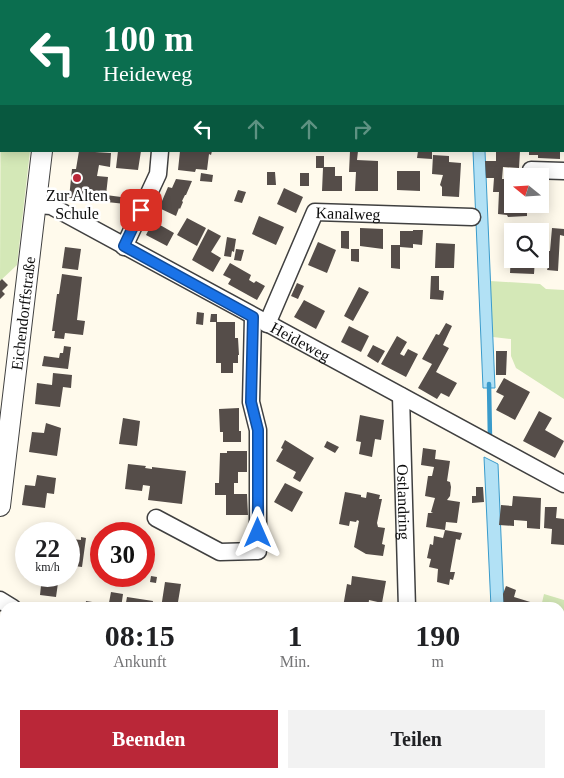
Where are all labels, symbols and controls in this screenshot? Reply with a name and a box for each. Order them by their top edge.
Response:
icon: left [20,20,85,85]
text: 100 m [103,20,193,59]
text: Heideweg [103,61,192,86]
icon: left [189,115,217,143]
icon: ahead [242,115,270,143]
icon: ahead [295,115,323,143]
icon: right [348,115,376,143]
north arrow [504,168,549,212]
map controls [504,168,549,268]
marker: Zur Alten Schule [71,172,83,184]
place label: Zur Alten Schule [46,187,108,222]
pin [120,189,162,231]
icon: arrive [127,196,155,224]
street label: Kanalweg [315,204,381,224]
button: search [504,223,549,268]
street label: Eichendorffstraße [8,256,38,371]
street label: Heideweg [268,318,333,365]
street label: Ostlandring [394,464,414,540]
position arrow [231,506,283,558]
speed limit sign: 30 [90,522,155,587]
text: 22 [35,535,60,562]
text: km/h [35,560,60,574]
text: 08:15 [105,619,175,652]
text: 1 [287,619,302,652]
text: 190 [415,619,460,652]
text: Ankunft [113,653,166,670]
text: Min. [280,653,310,670]
text: m [431,653,444,670]
button: Beenden [20,710,278,768]
button: Teilen [288,710,545,768]

